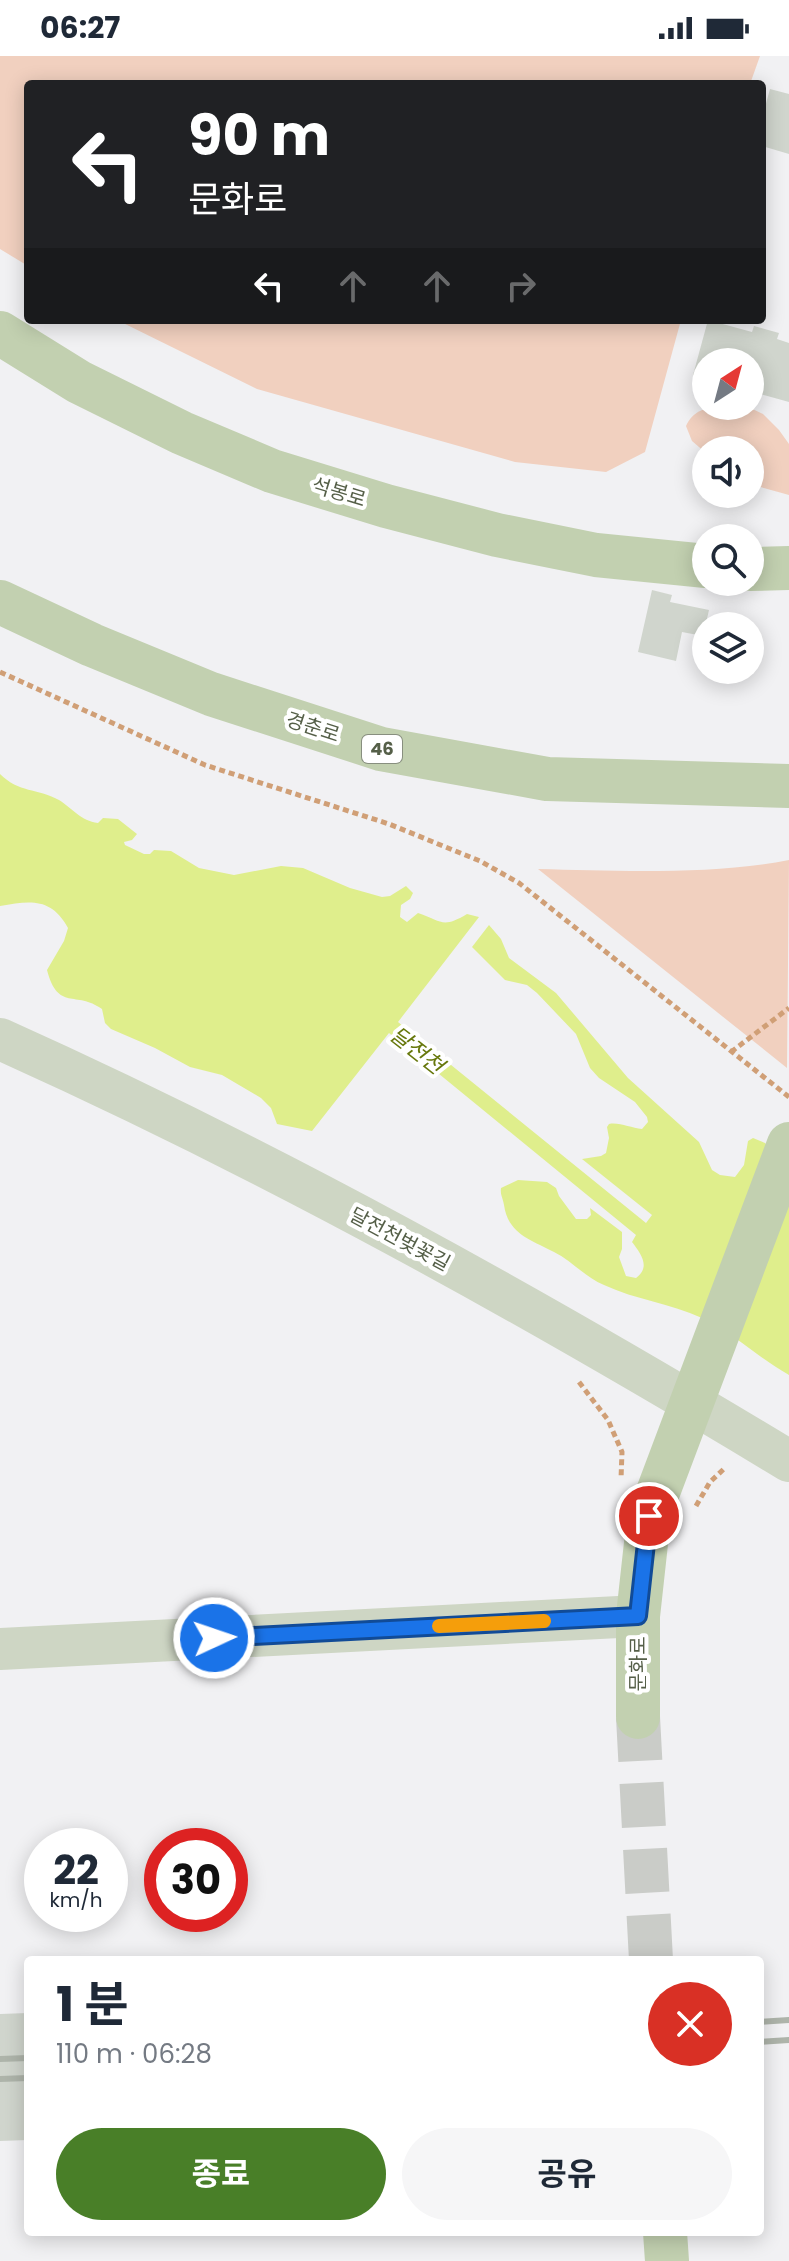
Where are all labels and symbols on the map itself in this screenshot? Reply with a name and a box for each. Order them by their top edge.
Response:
north arrow [692,348,764,420]
street label: 석봉로 [309,471,369,513]
street label: 경춘로 [282,705,344,749]
road number: 46 [362,735,402,763]
water label: 달전천 [383,1019,452,1083]
street label: 달전천벚꽃길 [345,1201,455,1277]
pin [615,1482,683,1550]
position arrow [172,1596,256,1680]
street label: 문화로 [624,1636,652,1692]
speed limit sign: 30 [144,1828,248,1932]

